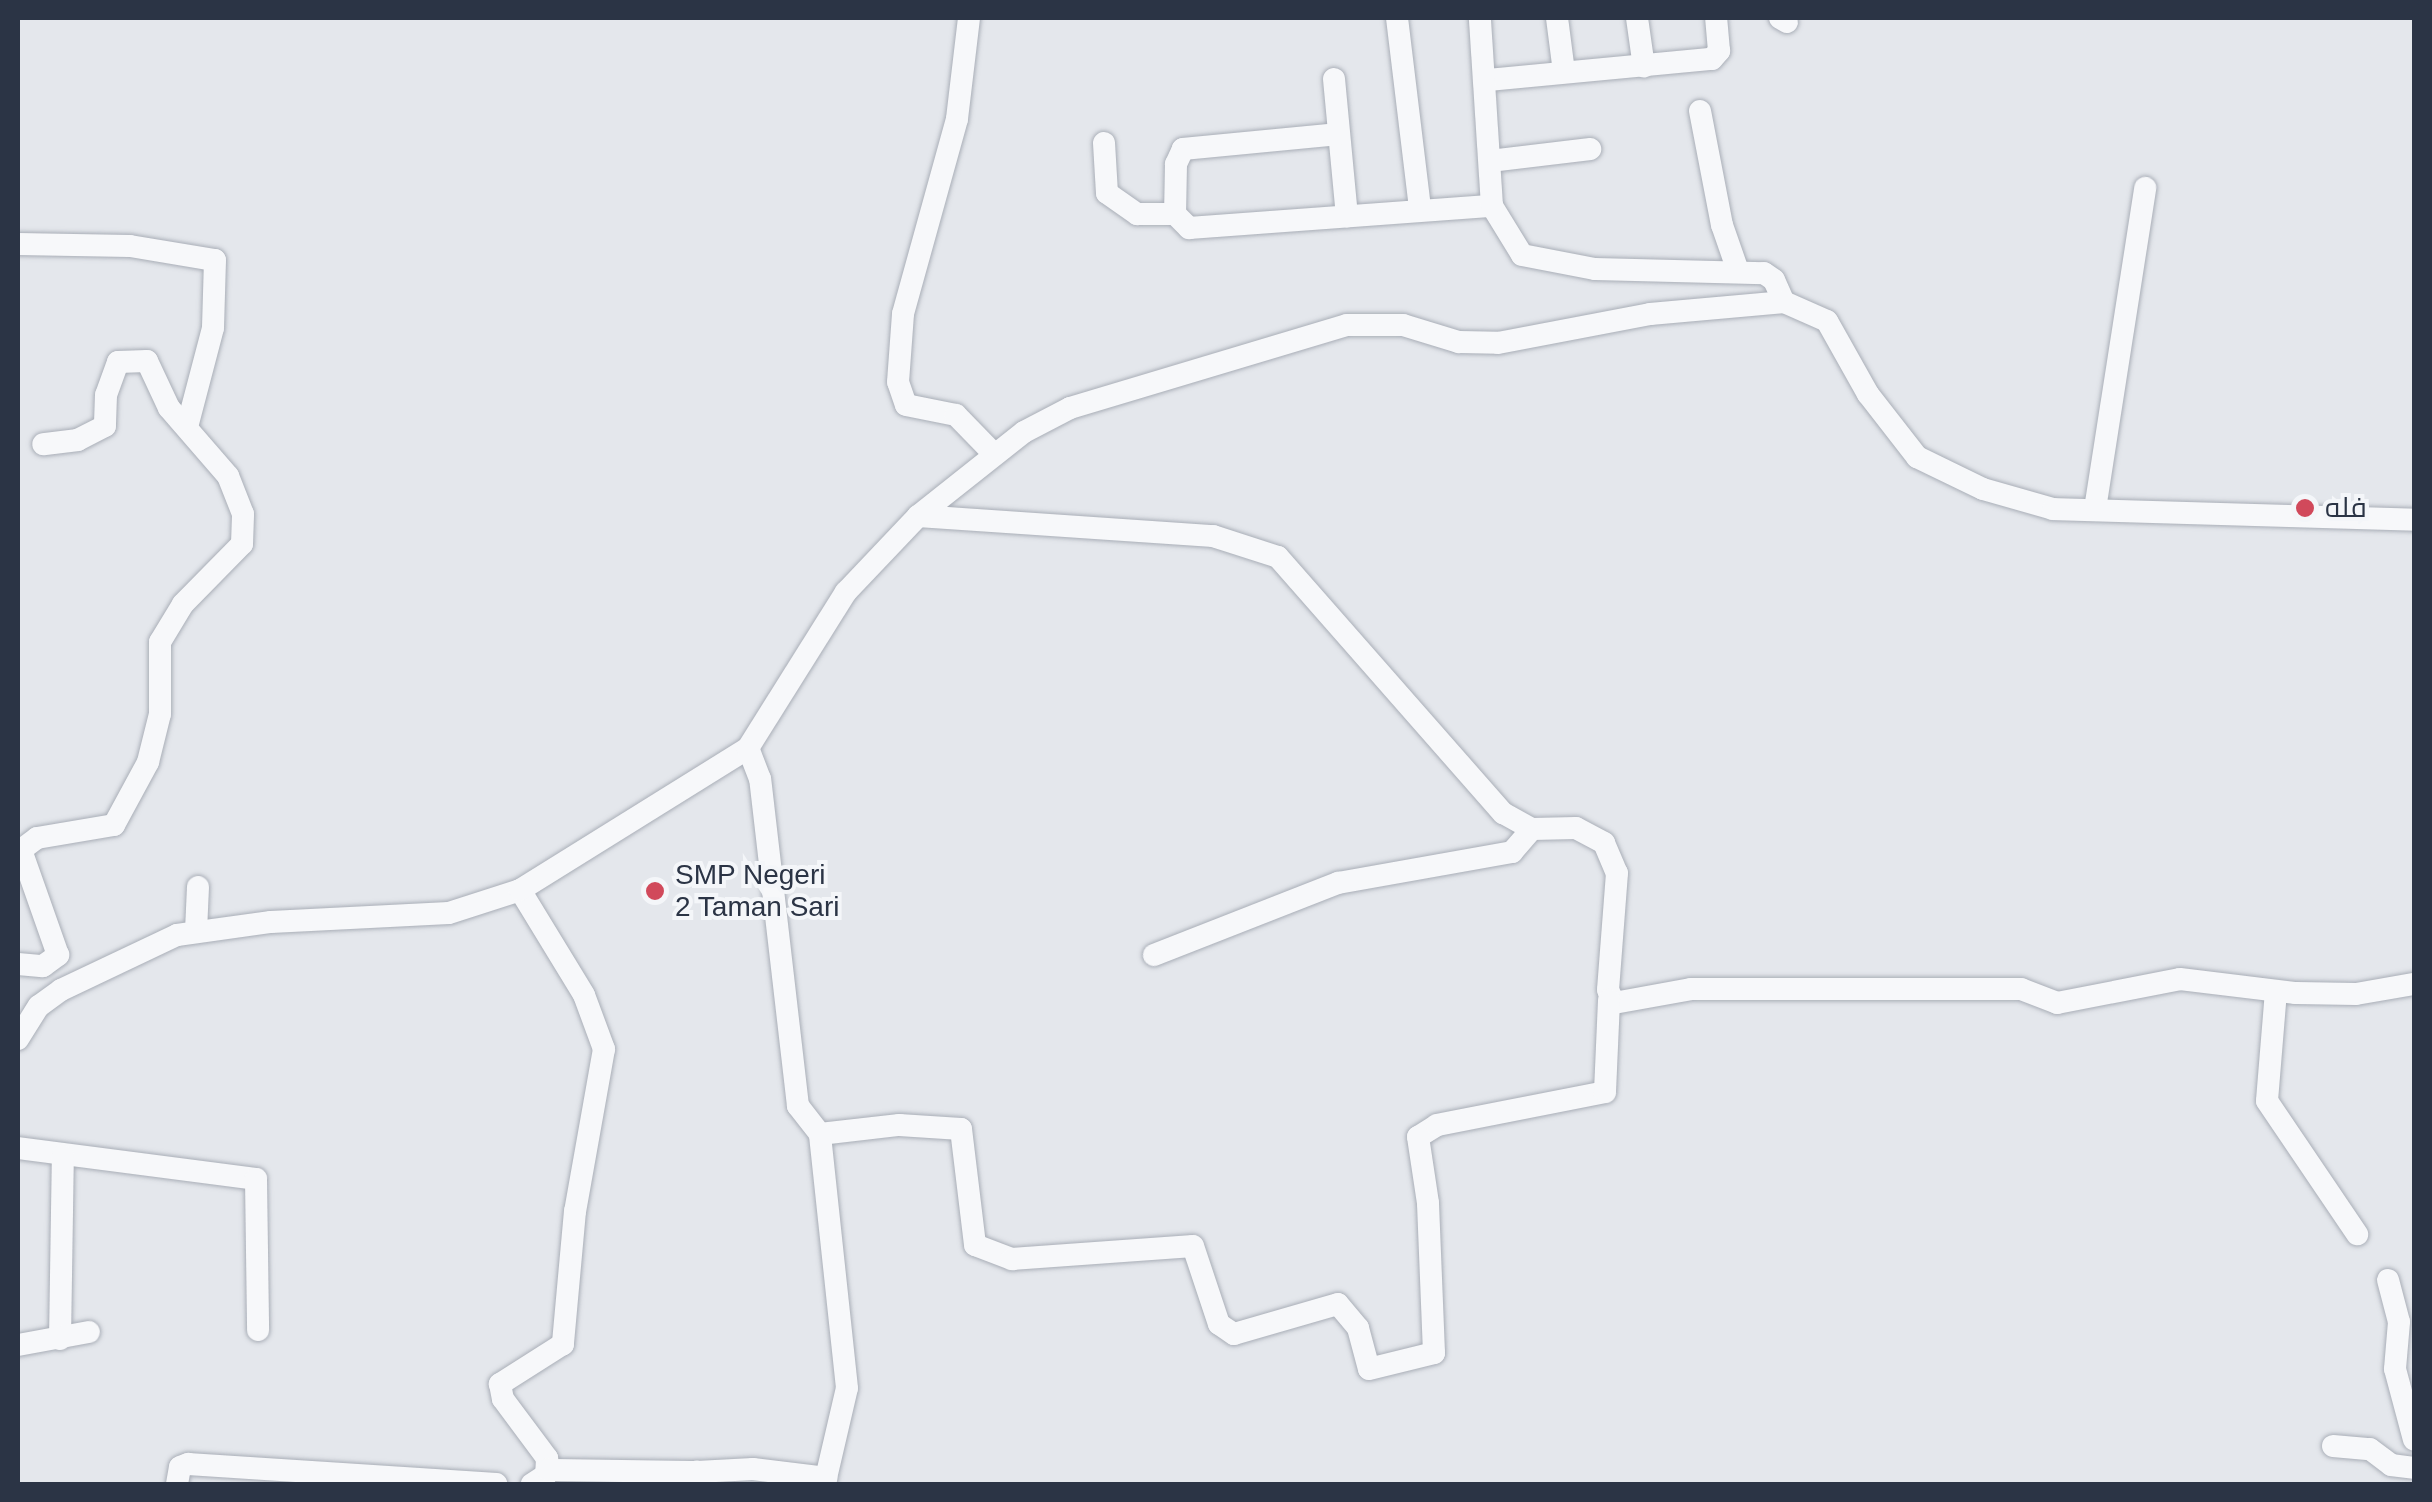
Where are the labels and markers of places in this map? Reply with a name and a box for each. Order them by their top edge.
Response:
place label: فله [2325,491,2367,525]
marker: فله [2294,497,2316,519]
place label: SMP Negeri 2 Taman Sari [675,858,840,924]
marker: SMP Negeri 2 Taman Sari [644,880,666,902]

